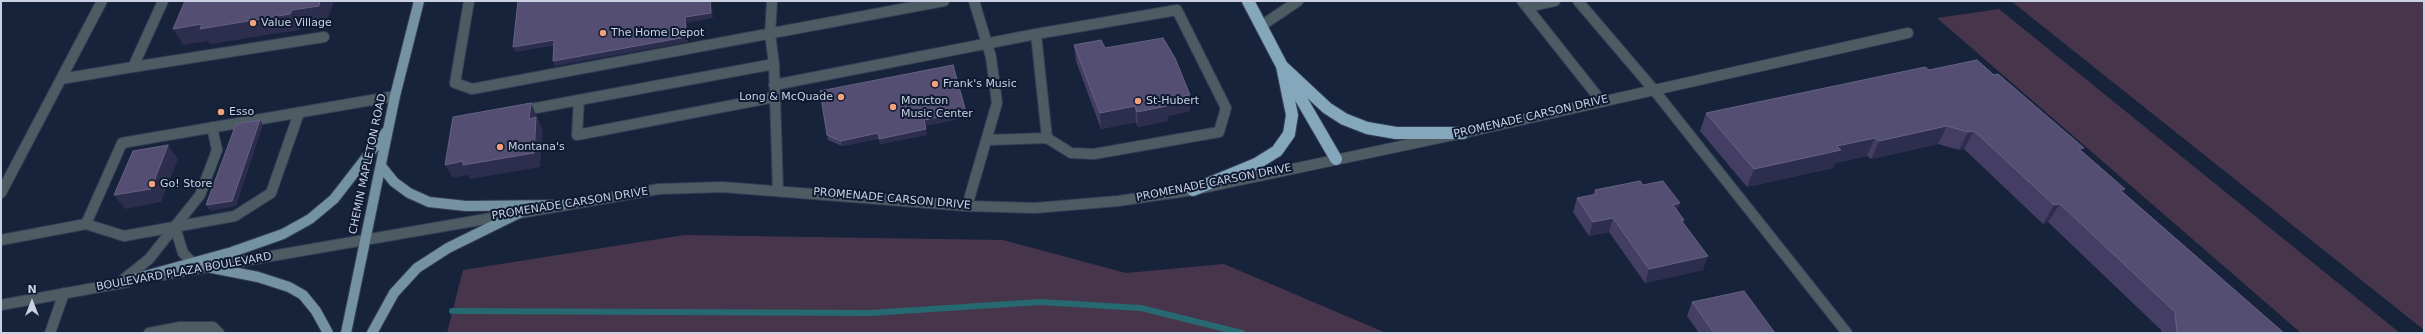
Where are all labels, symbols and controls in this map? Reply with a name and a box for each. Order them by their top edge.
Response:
place label: Value Village [261,16,332,30]
marker: Value Village [248,18,258,28]
place label: The Home Depot [611,26,704,40]
marker: The Home Depot [598,28,608,38]
place label: Frank's Music [943,77,1017,91]
marker: Frank's Music [930,79,940,89]
place label: Long & McQuade [739,90,833,104]
marker: Long & McQuade [836,92,846,102]
street label: CHEMIN MAPLETON ROAD [347,93,389,235]
street label: PROMENADE CARSON DRIVE [1452,93,1610,141]
place label: Moncton Music Center [901,94,973,120]
place label: St-Hubert [1146,94,1199,108]
marker: St-Hubert [1133,96,1143,106]
marker: Moncton Music Center [888,102,898,112]
place label: Esso [229,105,254,119]
marker: Esso [216,107,226,117]
place label: Montana's [508,140,565,154]
marker: Montana's [495,142,505,152]
street label: PROMENADE CARSON DRIVE [1135,161,1293,205]
place label: Go! Store [160,177,212,191]
marker: Go! Store [147,179,157,189]
street label: PROMENADE CARSON DRIVE [491,185,649,223]
street label: PROMENADE CARSON DRIVE [813,186,971,212]
street label: BOULEVARD PLAZA BOULEVARD [95,250,273,294]
north arrow [12,282,52,322]
text: N [27,283,37,296]

